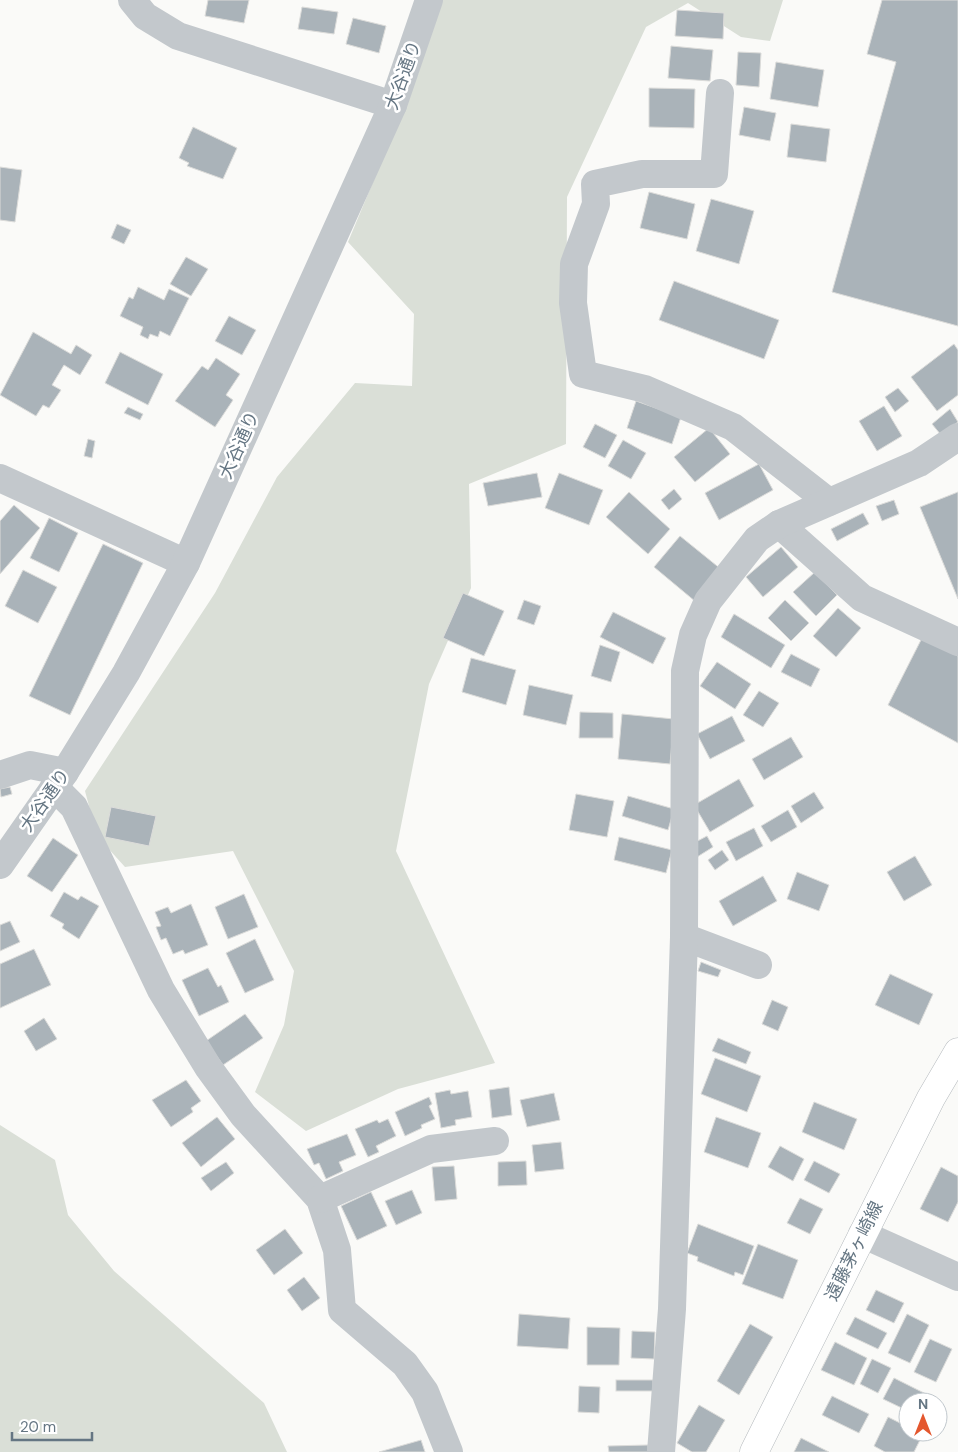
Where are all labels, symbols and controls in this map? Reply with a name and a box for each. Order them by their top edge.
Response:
street label: 大谷通り [379,37,427,113]
street label: 大谷通り [213,407,265,483]
street label: 大谷通り [15,764,75,836]
street label: 遠藤茅ヶ崎線 [820,1197,888,1305]
north arrow [898,1392,948,1442]
text: N [918,1395,928,1413]
scale bar [12,1410,92,1442]
text: 20 m [20,1417,56,1437]

